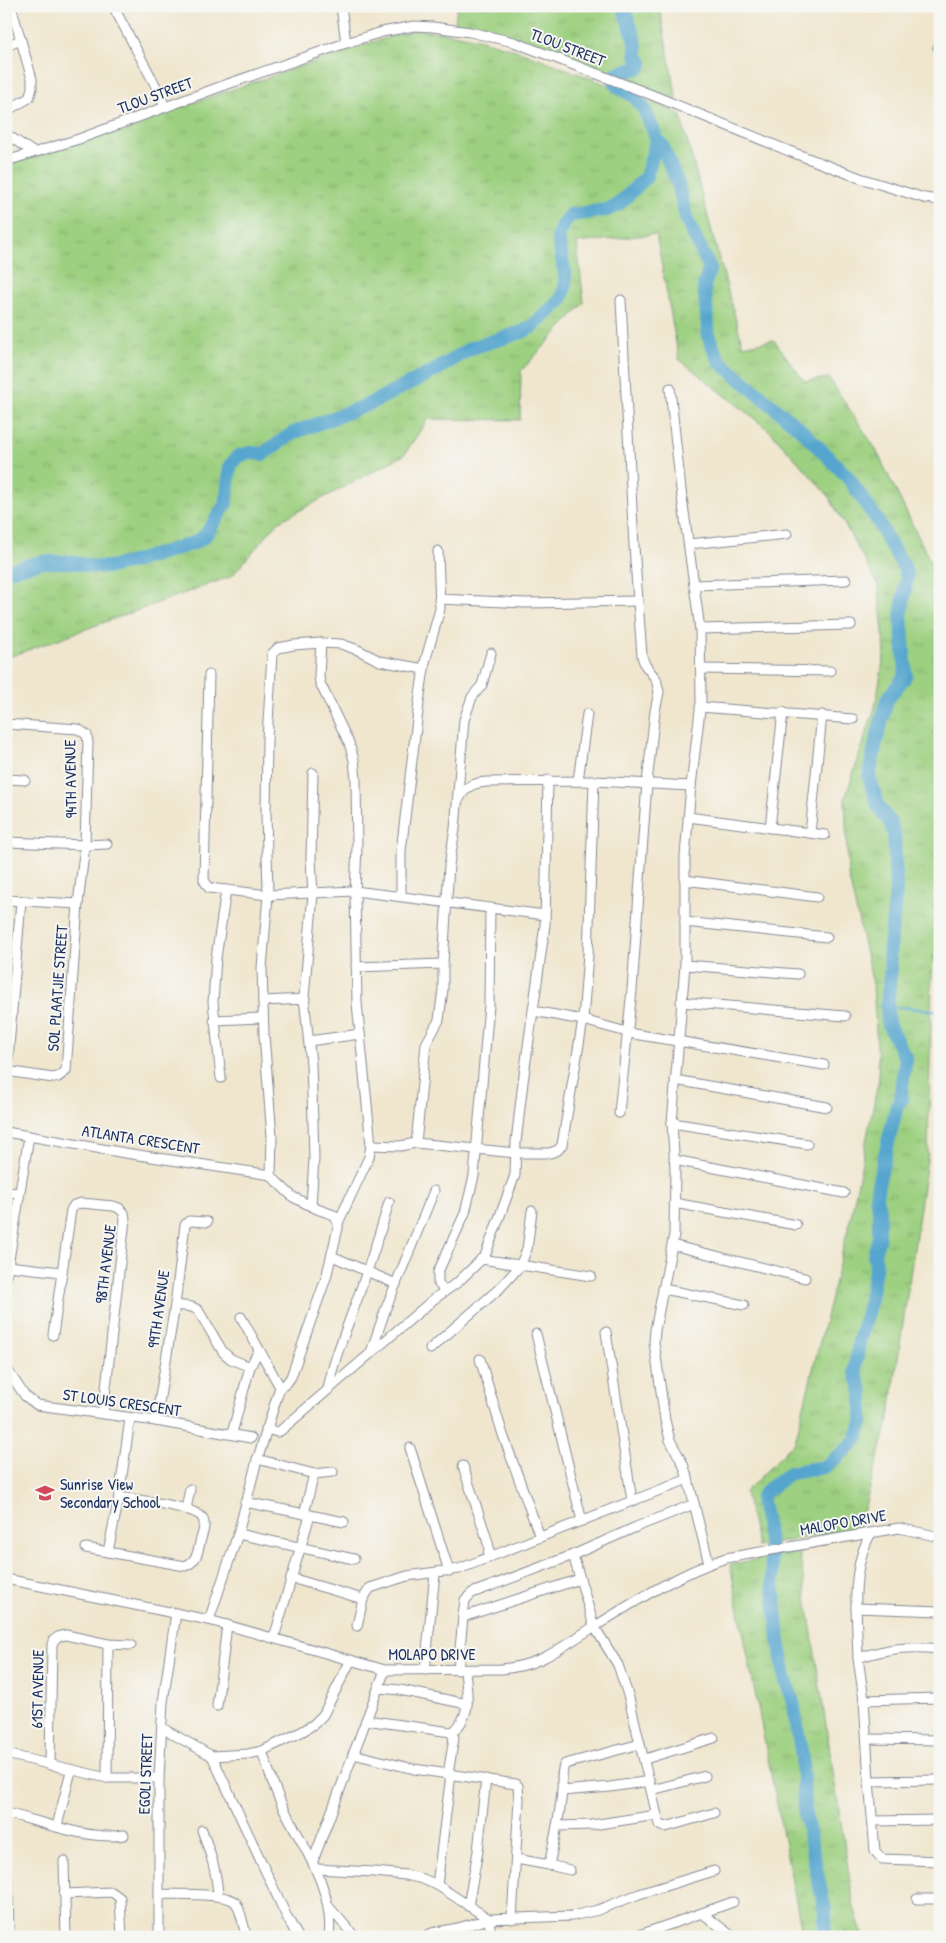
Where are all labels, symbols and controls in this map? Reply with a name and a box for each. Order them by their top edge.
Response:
street label: TLOU STREET [527,23,609,72]
street label: TLOU STREET [114,71,196,119]
street label: 94TH AVENUE [58,739,82,819]
street label: SOL PLAATJIE STREET [42,923,72,1052]
street label: ATLANTA CRESCENT [81,1119,202,1159]
street label: 98TH AVENUE [89,1223,121,1305]
street label: 99TH AVENUE [142,1269,174,1349]
street label: ST LOUIS CRESCENT [61,1383,183,1421]
place label: Sunrise View Secondary School [60,1473,161,1513]
school or university icon: Sunrise View Secondary School [34,1482,56,1504]
street label: MALOPO DRIVE [798,1504,888,1540]
street label: MOLAPO DRIVE [388,1643,476,1665]
street label: 61ST AVENUE [25,1649,49,1729]
street label: EGOLI STREET [133,1733,157,1815]

